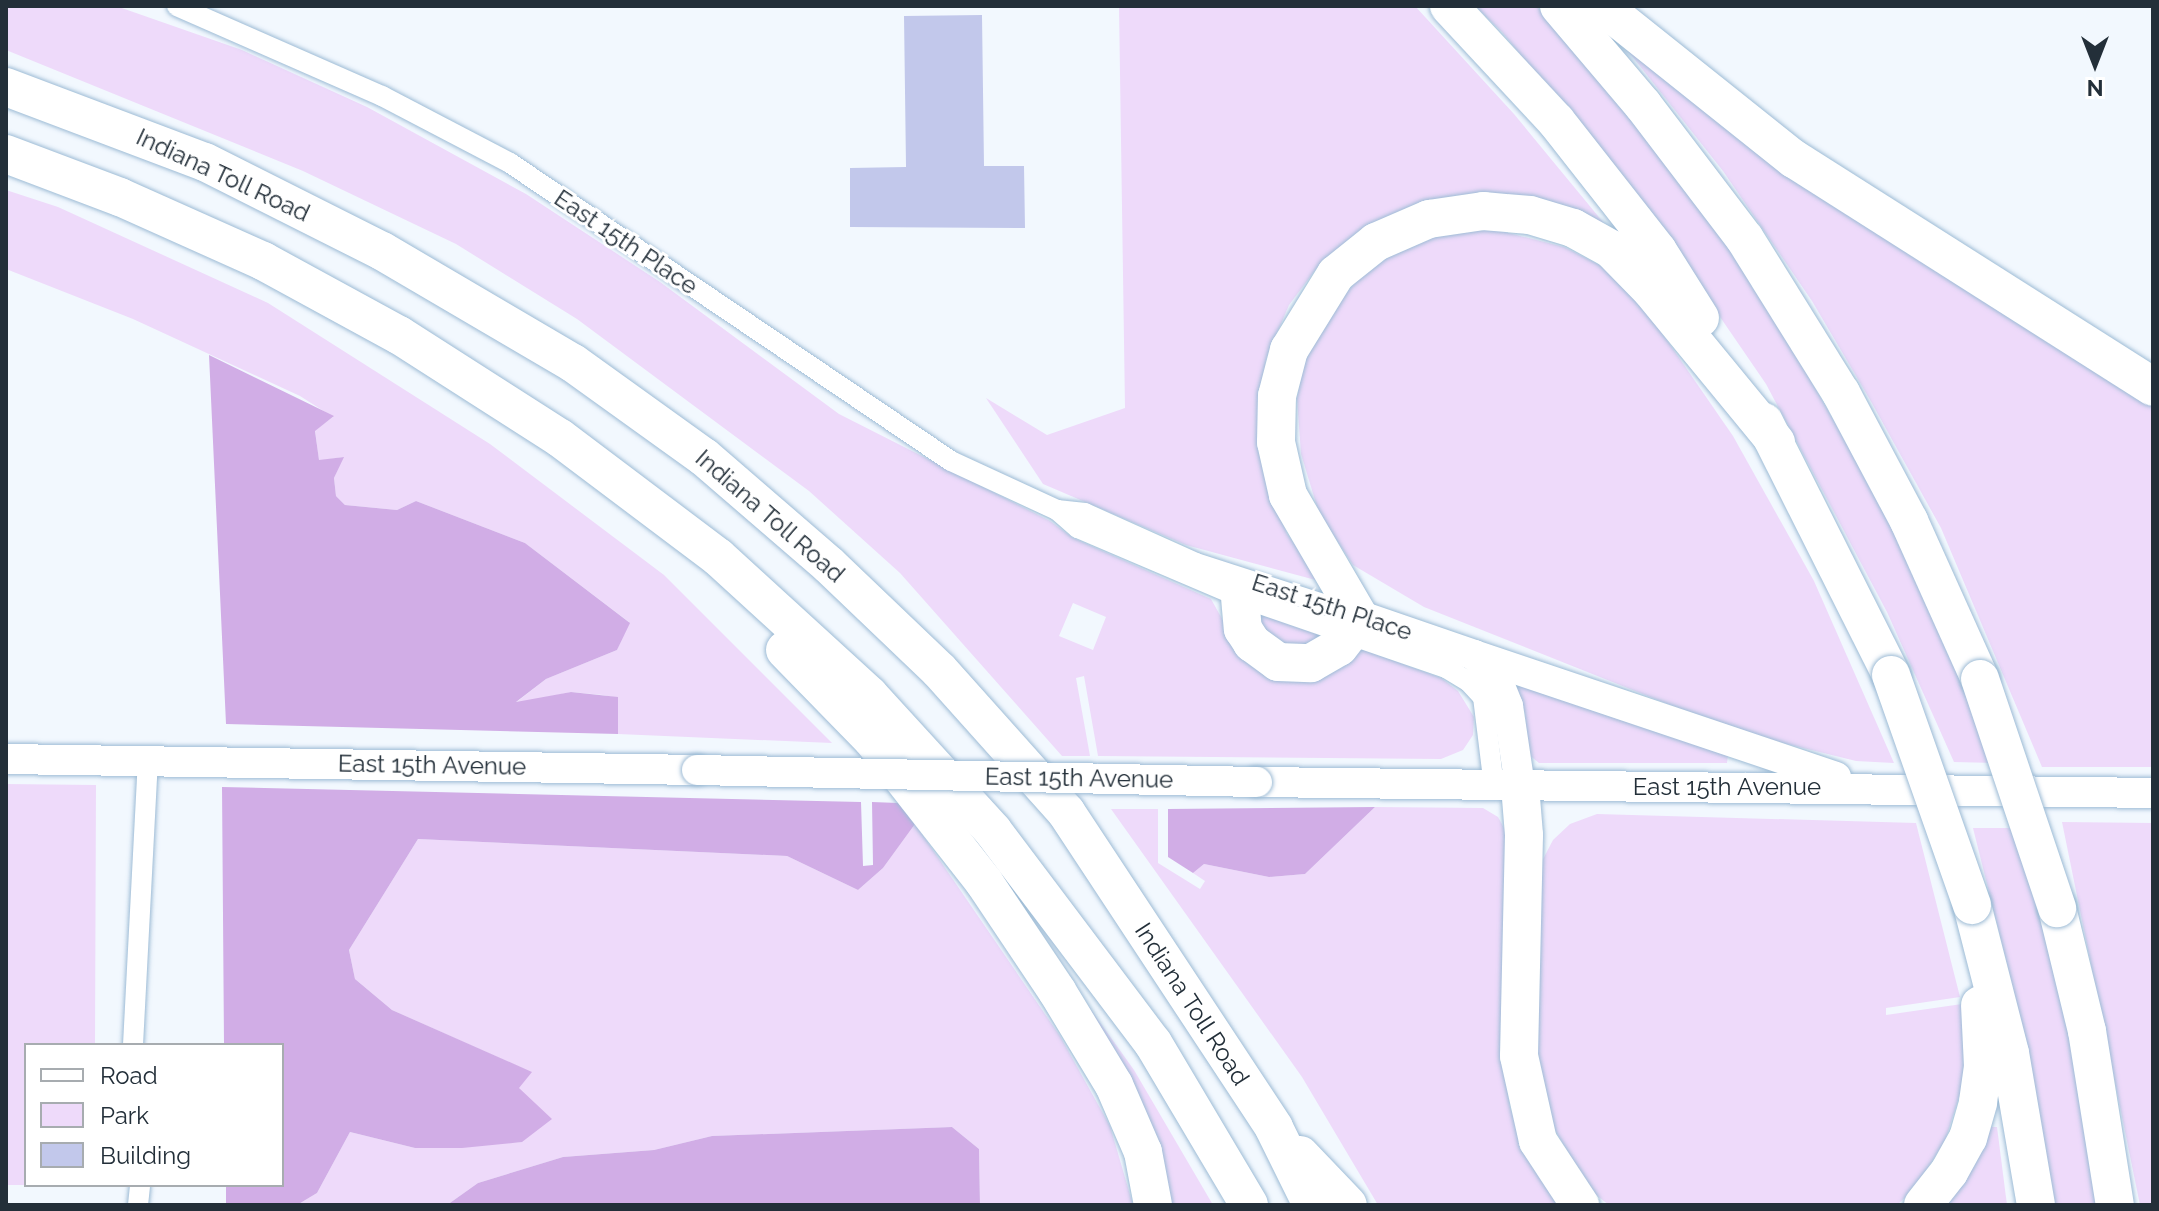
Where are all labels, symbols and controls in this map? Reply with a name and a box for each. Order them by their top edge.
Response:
north arrow [2055,24,2135,104]
text: N [2087,75,2103,101]
street label: Indiana Toll Road [131,122,315,228]
street label: East 15th Place [549,183,703,301]
street label: Indiana Toll Road [689,443,851,589]
street label: East 15th Place [1248,568,1416,646]
street label: East 15th Avenue [337,749,527,781]
street label: East 15th Avenue [984,762,1174,794]
street label: East 15th Avenue [1632,773,1822,801]
street label: Indiana Toll Road [1128,917,1256,1091]
legend [24,1043,284,1187]
text: Road [100,1061,158,1090]
text: Park [100,1101,149,1130]
text: Building [100,1141,191,1170]

